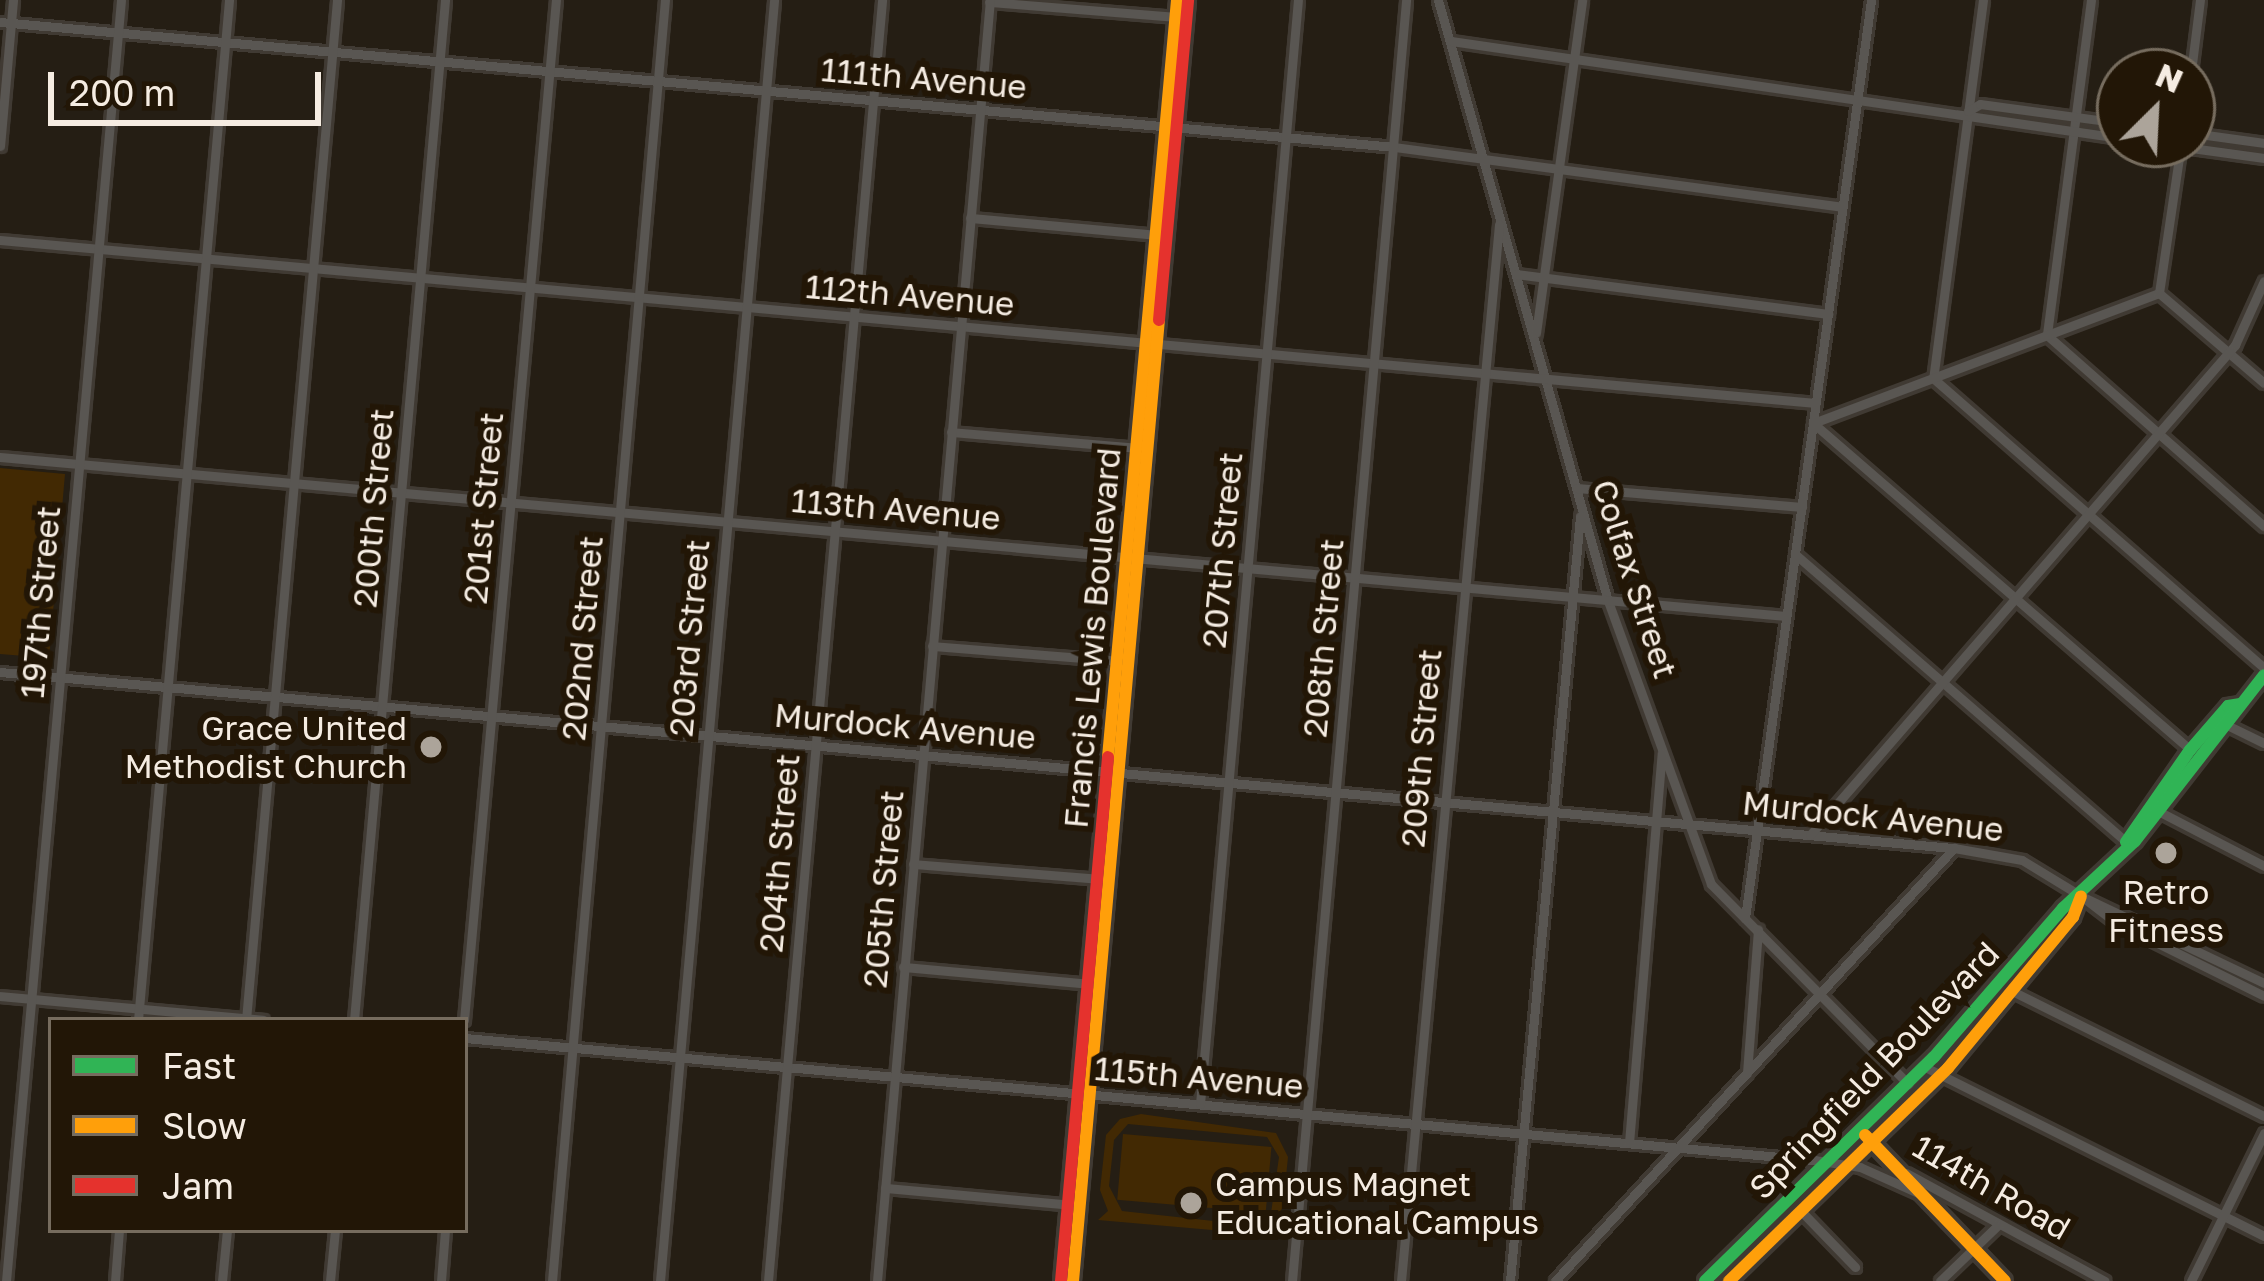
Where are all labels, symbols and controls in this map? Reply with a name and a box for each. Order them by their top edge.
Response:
scale bar [54,48,327,122]
north arrow [2096,48,2216,168]
street label: 111th Avenue [820,49,1028,107]
text: N [2150,54,2189,100]
text: 200 m [69,71,175,114]
street label: 112th Avenue [804,266,1016,324]
street label: 200th Street [345,407,401,609]
street label: 201st Street [455,411,511,605]
street label: Francis Lewis Boulevard [1056,446,1128,830]
street label: 207th Street [1194,450,1250,650]
street label: Colfax Street [1584,475,1686,683]
street label: 113th Avenue [790,480,1002,538]
street label: 197th Street [12,504,68,700]
street label: 202nd Street [553,534,611,742]
street label: 208th Street [1295,537,1351,739]
street label: 203rd Street [661,538,717,738]
street label: 209th Street [1393,647,1449,849]
street label: Murdock Avenue [773,695,1037,757]
place label: Grace United Methodist Church [125,708,407,786]
marker: Grace United Methodist Church [418,734,444,760]
street label: 204th Street [751,752,807,954]
street label: Murdock Avenue [1740,783,2006,849]
street label: 205th Street [855,789,911,989]
marker: Retro Fitness [2153,840,2179,866]
place label: Retro Fitness [2108,872,2224,950]
street label: Springfield Boulevard [1741,933,2007,1207]
legend [48,1017,468,1233]
text: Fast [162,1044,237,1087]
street label: 115th Avenue [1093,1048,1305,1106]
text: Slow [162,1104,247,1147]
street label: 114th Road [1906,1126,2078,1248]
text: Jam [162,1164,234,1207]
place label: Campus Magnet Educational Campus [1215,1164,1539,1242]
marker: Campus Magnet Educational Campus [1178,1190,1204,1216]

